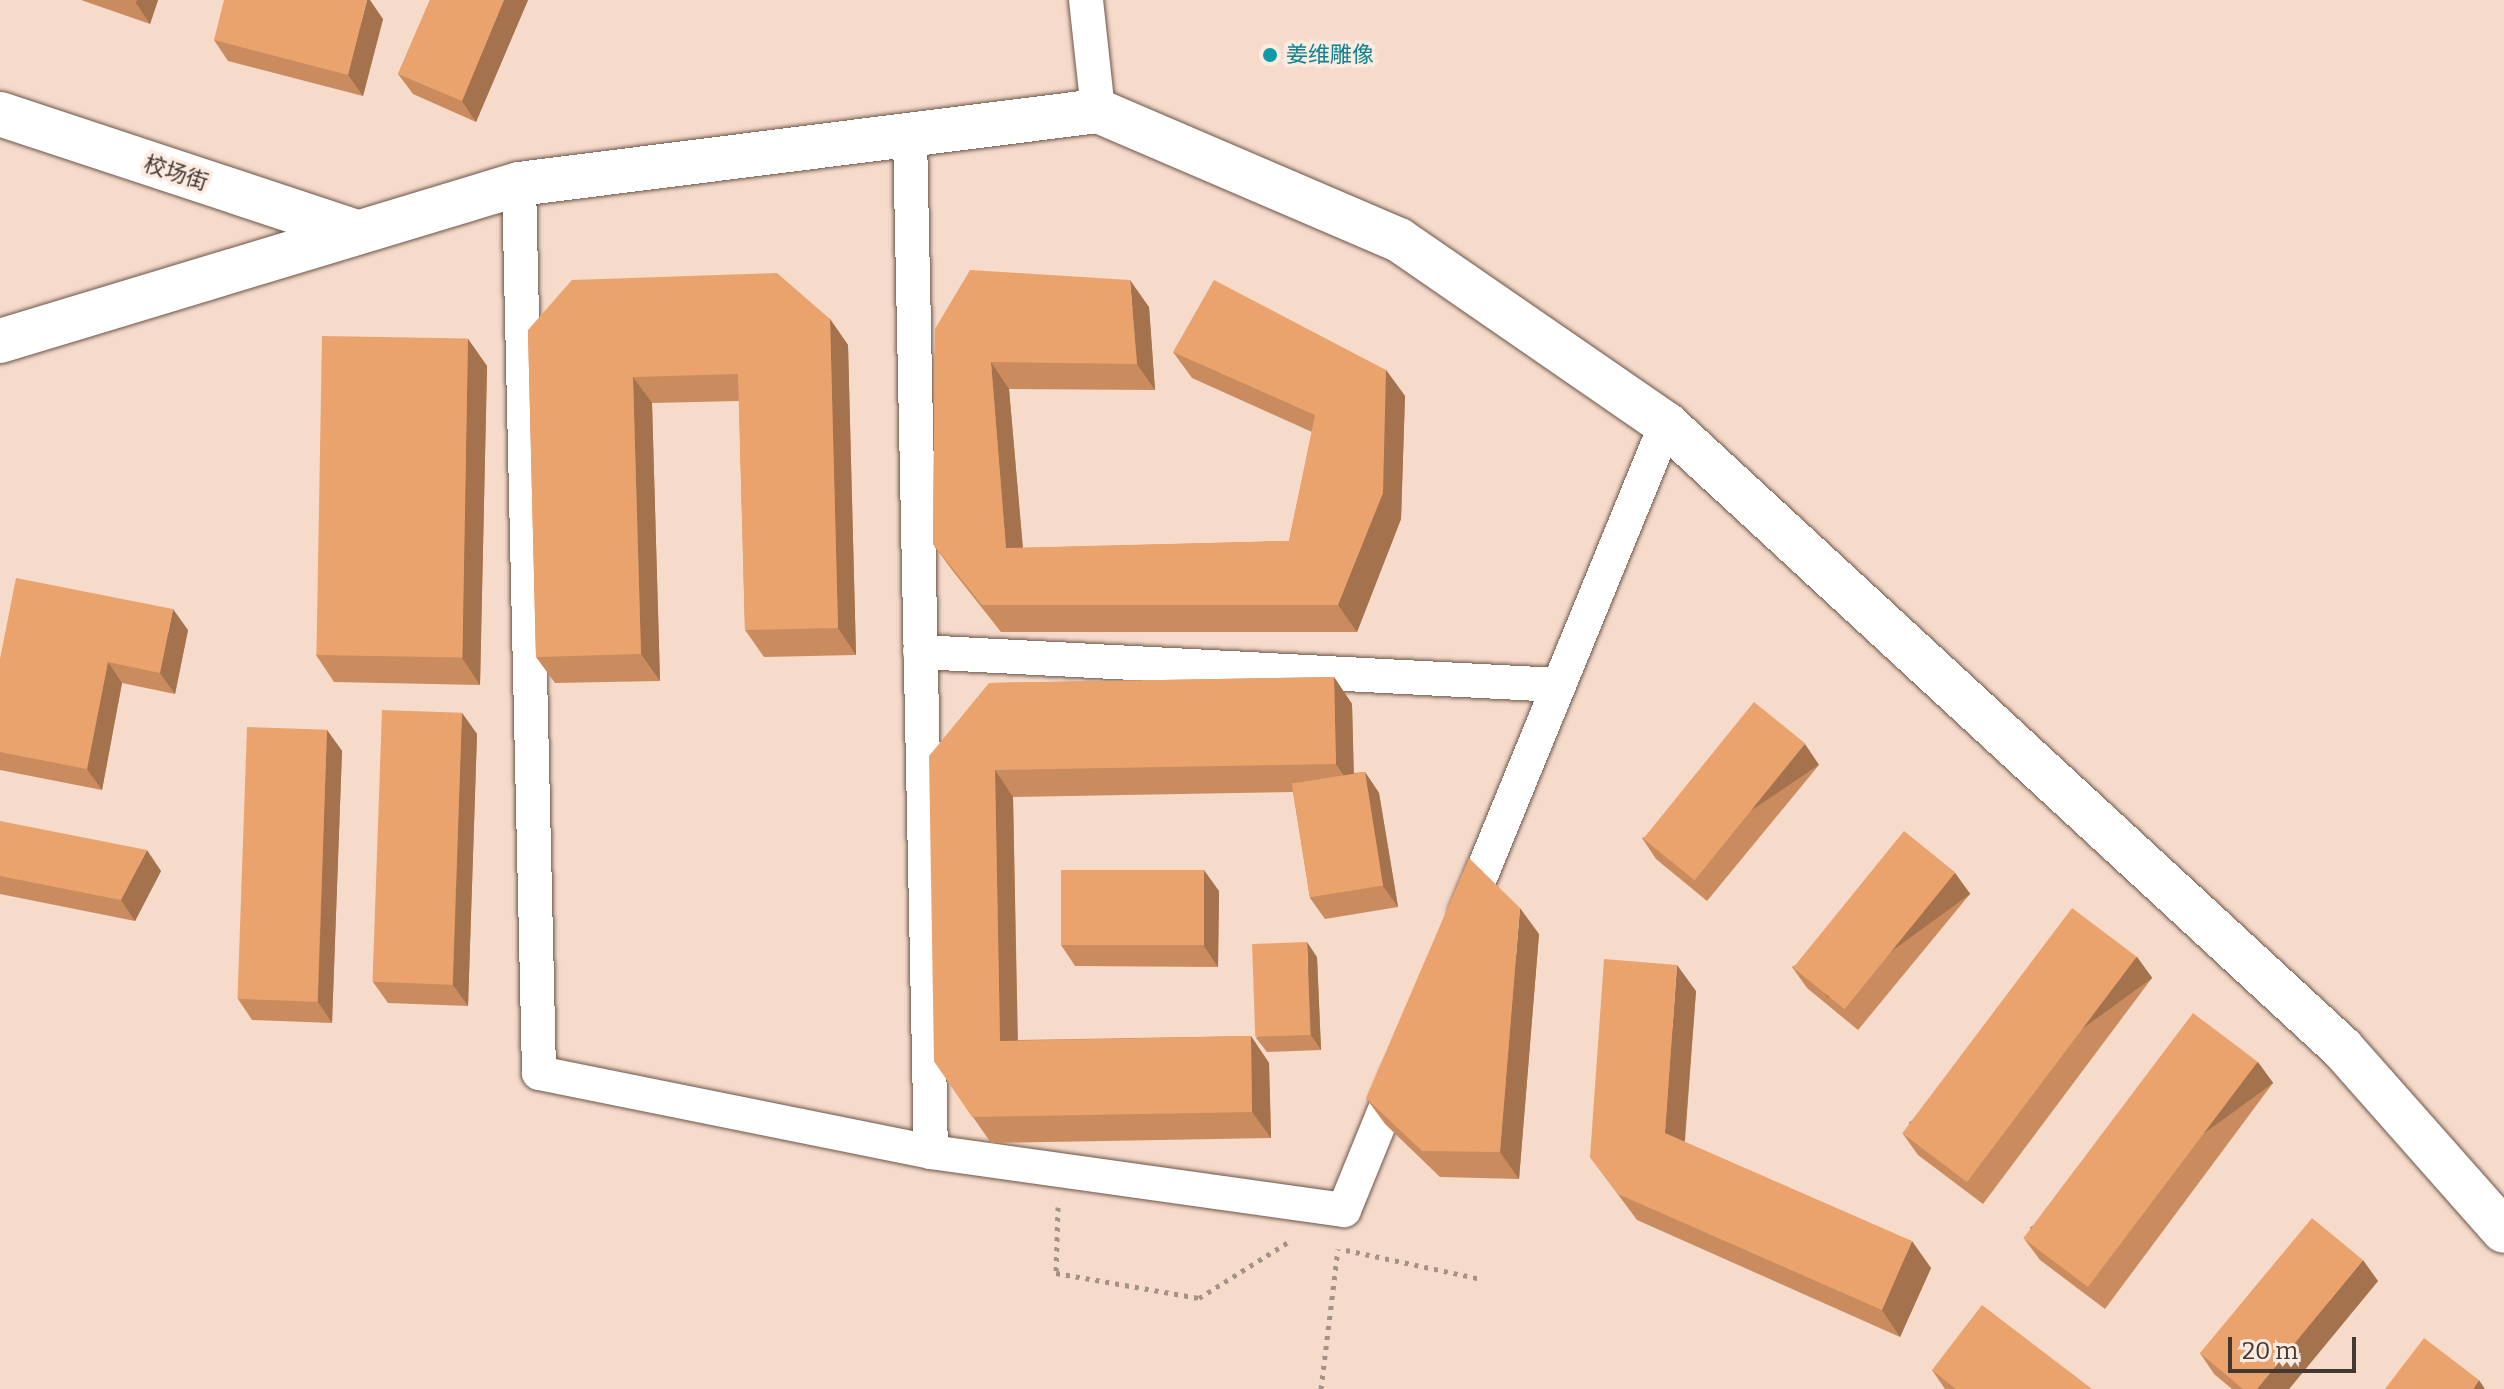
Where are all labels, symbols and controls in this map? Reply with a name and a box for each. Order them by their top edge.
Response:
place label: 姜维雕像 [1286,42,1374,68]
marker: 姜维雕像 [1261,46,1279,64]
street label: 校场街 [141,150,211,196]
scale bar [2232,1321,2360,1371]
text: 20 m [2242,1337,2298,1365]

